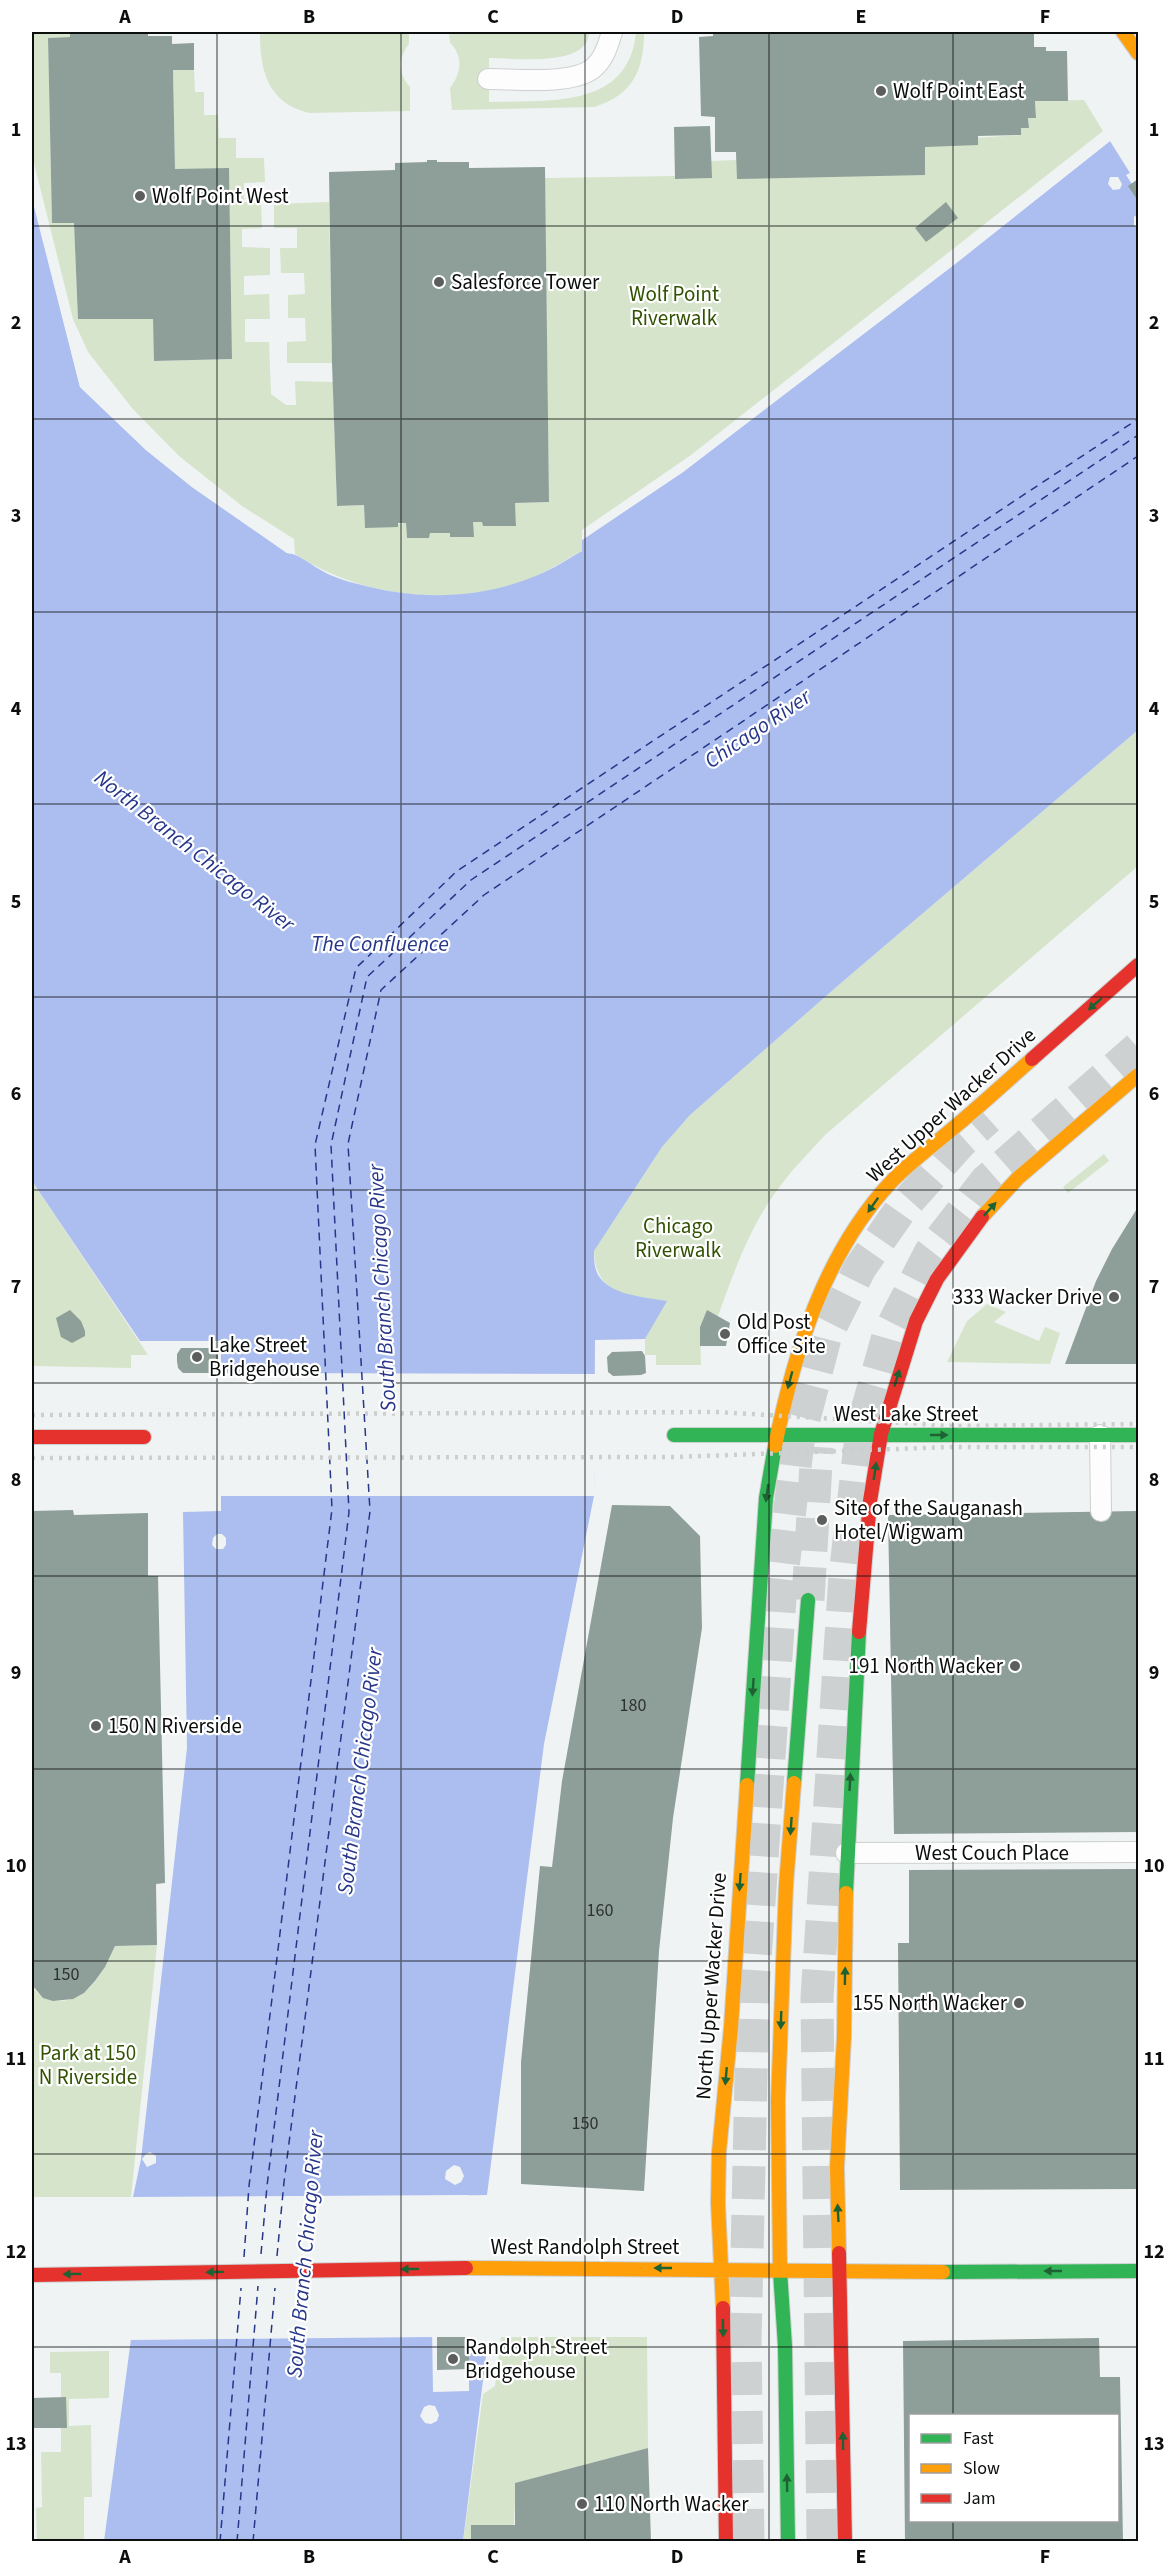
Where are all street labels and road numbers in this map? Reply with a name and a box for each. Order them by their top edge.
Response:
street label: West Upper Wacker Drive [860,1021,1042,1189]
street label: West Lake Street [834,1399,978,1429]
street label: West Couch Place [915,1838,1069,1868]
street label: North Upper Wacker Drive [688,1871,734,2101]
street label: West Randolph Street [491,2232,679,2262]

